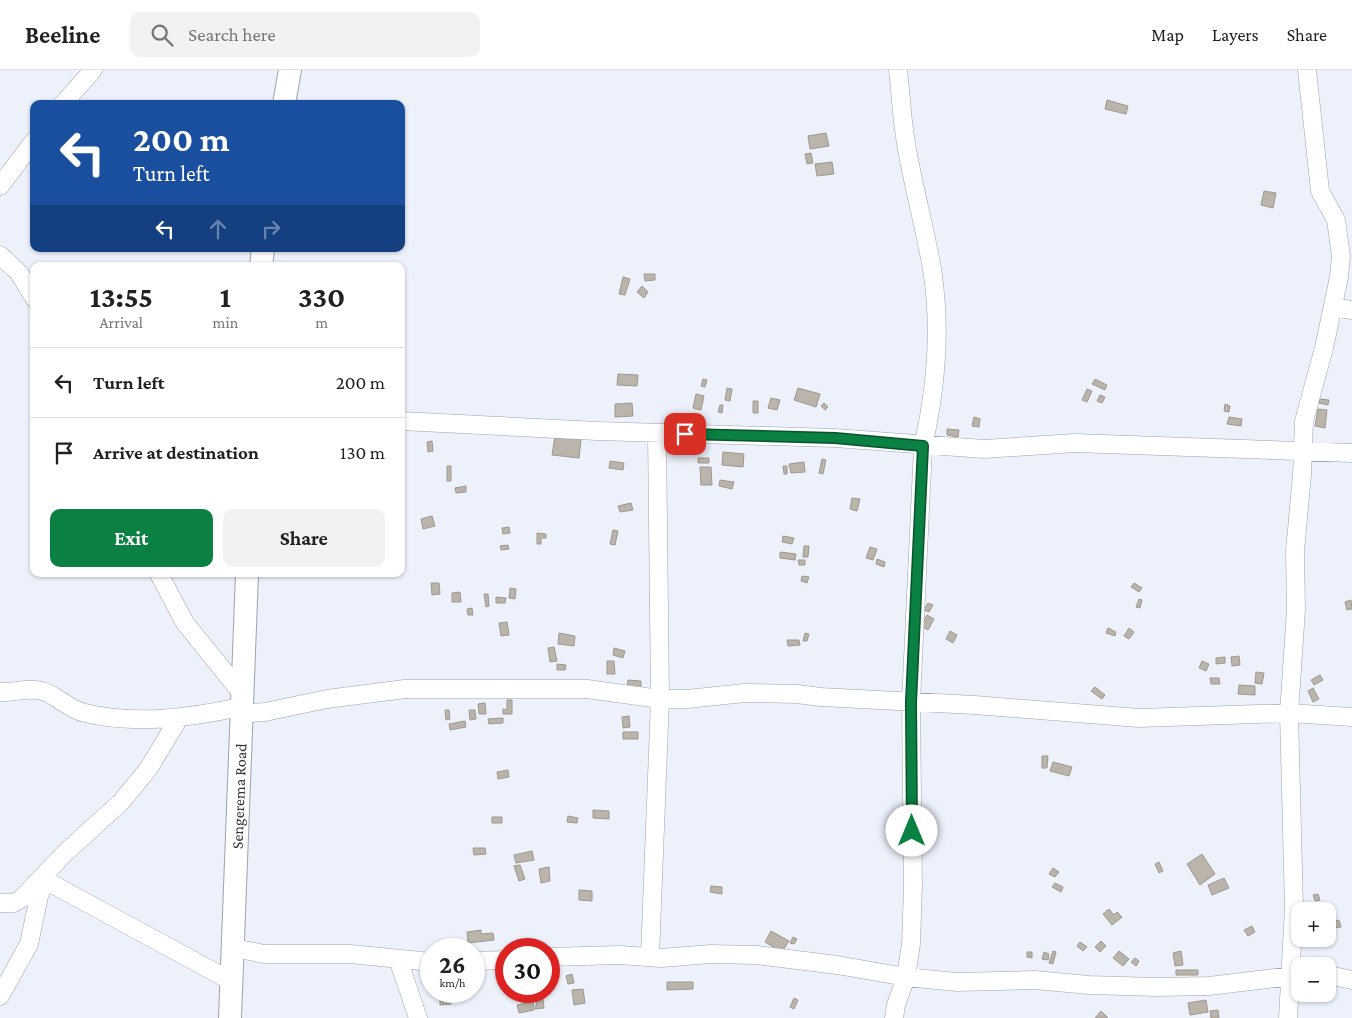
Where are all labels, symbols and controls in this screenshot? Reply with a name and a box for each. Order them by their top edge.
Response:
search box [130,12,480,57]
text: Beeline [25,21,100,48]
icon: search [148,21,176,49]
text: Search here [188,24,276,45]
text: Map [1151,25,1184,45]
text: Layers [1212,25,1259,45]
text: Share [1287,25,1327,45]
icon: left [50,120,115,185]
text: 200 m [133,120,230,159]
text: Turn left [133,161,210,186]
icon: left [151,215,179,243]
icon: ahead [204,215,232,243]
icon: right [257,215,285,243]
text: 13:55 [90,280,153,313]
text: 1 [220,280,231,313]
text: 330 [298,280,345,313]
text: Arrival [100,314,143,331]
text: min [213,314,238,331]
text: m [315,314,328,331]
icon: left [50,369,78,397]
text: Turn left [93,372,165,393]
text: 200 m [336,372,385,393]
pin [664,413,706,455]
icon: arrive [671,420,699,448]
icon: arrive [50,439,78,467]
text: Arrive at destination [93,442,259,463]
text: 130 m [340,442,385,463]
button: Exit [50,509,213,567]
button: Share [223,509,385,567]
street label: Sengerema Road [228,742,250,849]
position arrow [885,804,937,856]
map controls [1291,902,1336,1002]
button: + [1291,902,1336,947]
speed limit sign: 30 [495,938,560,1003]
text: 26 [439,951,466,978]
button: − [1291,957,1336,1002]
text: km/h [440,976,465,990]

